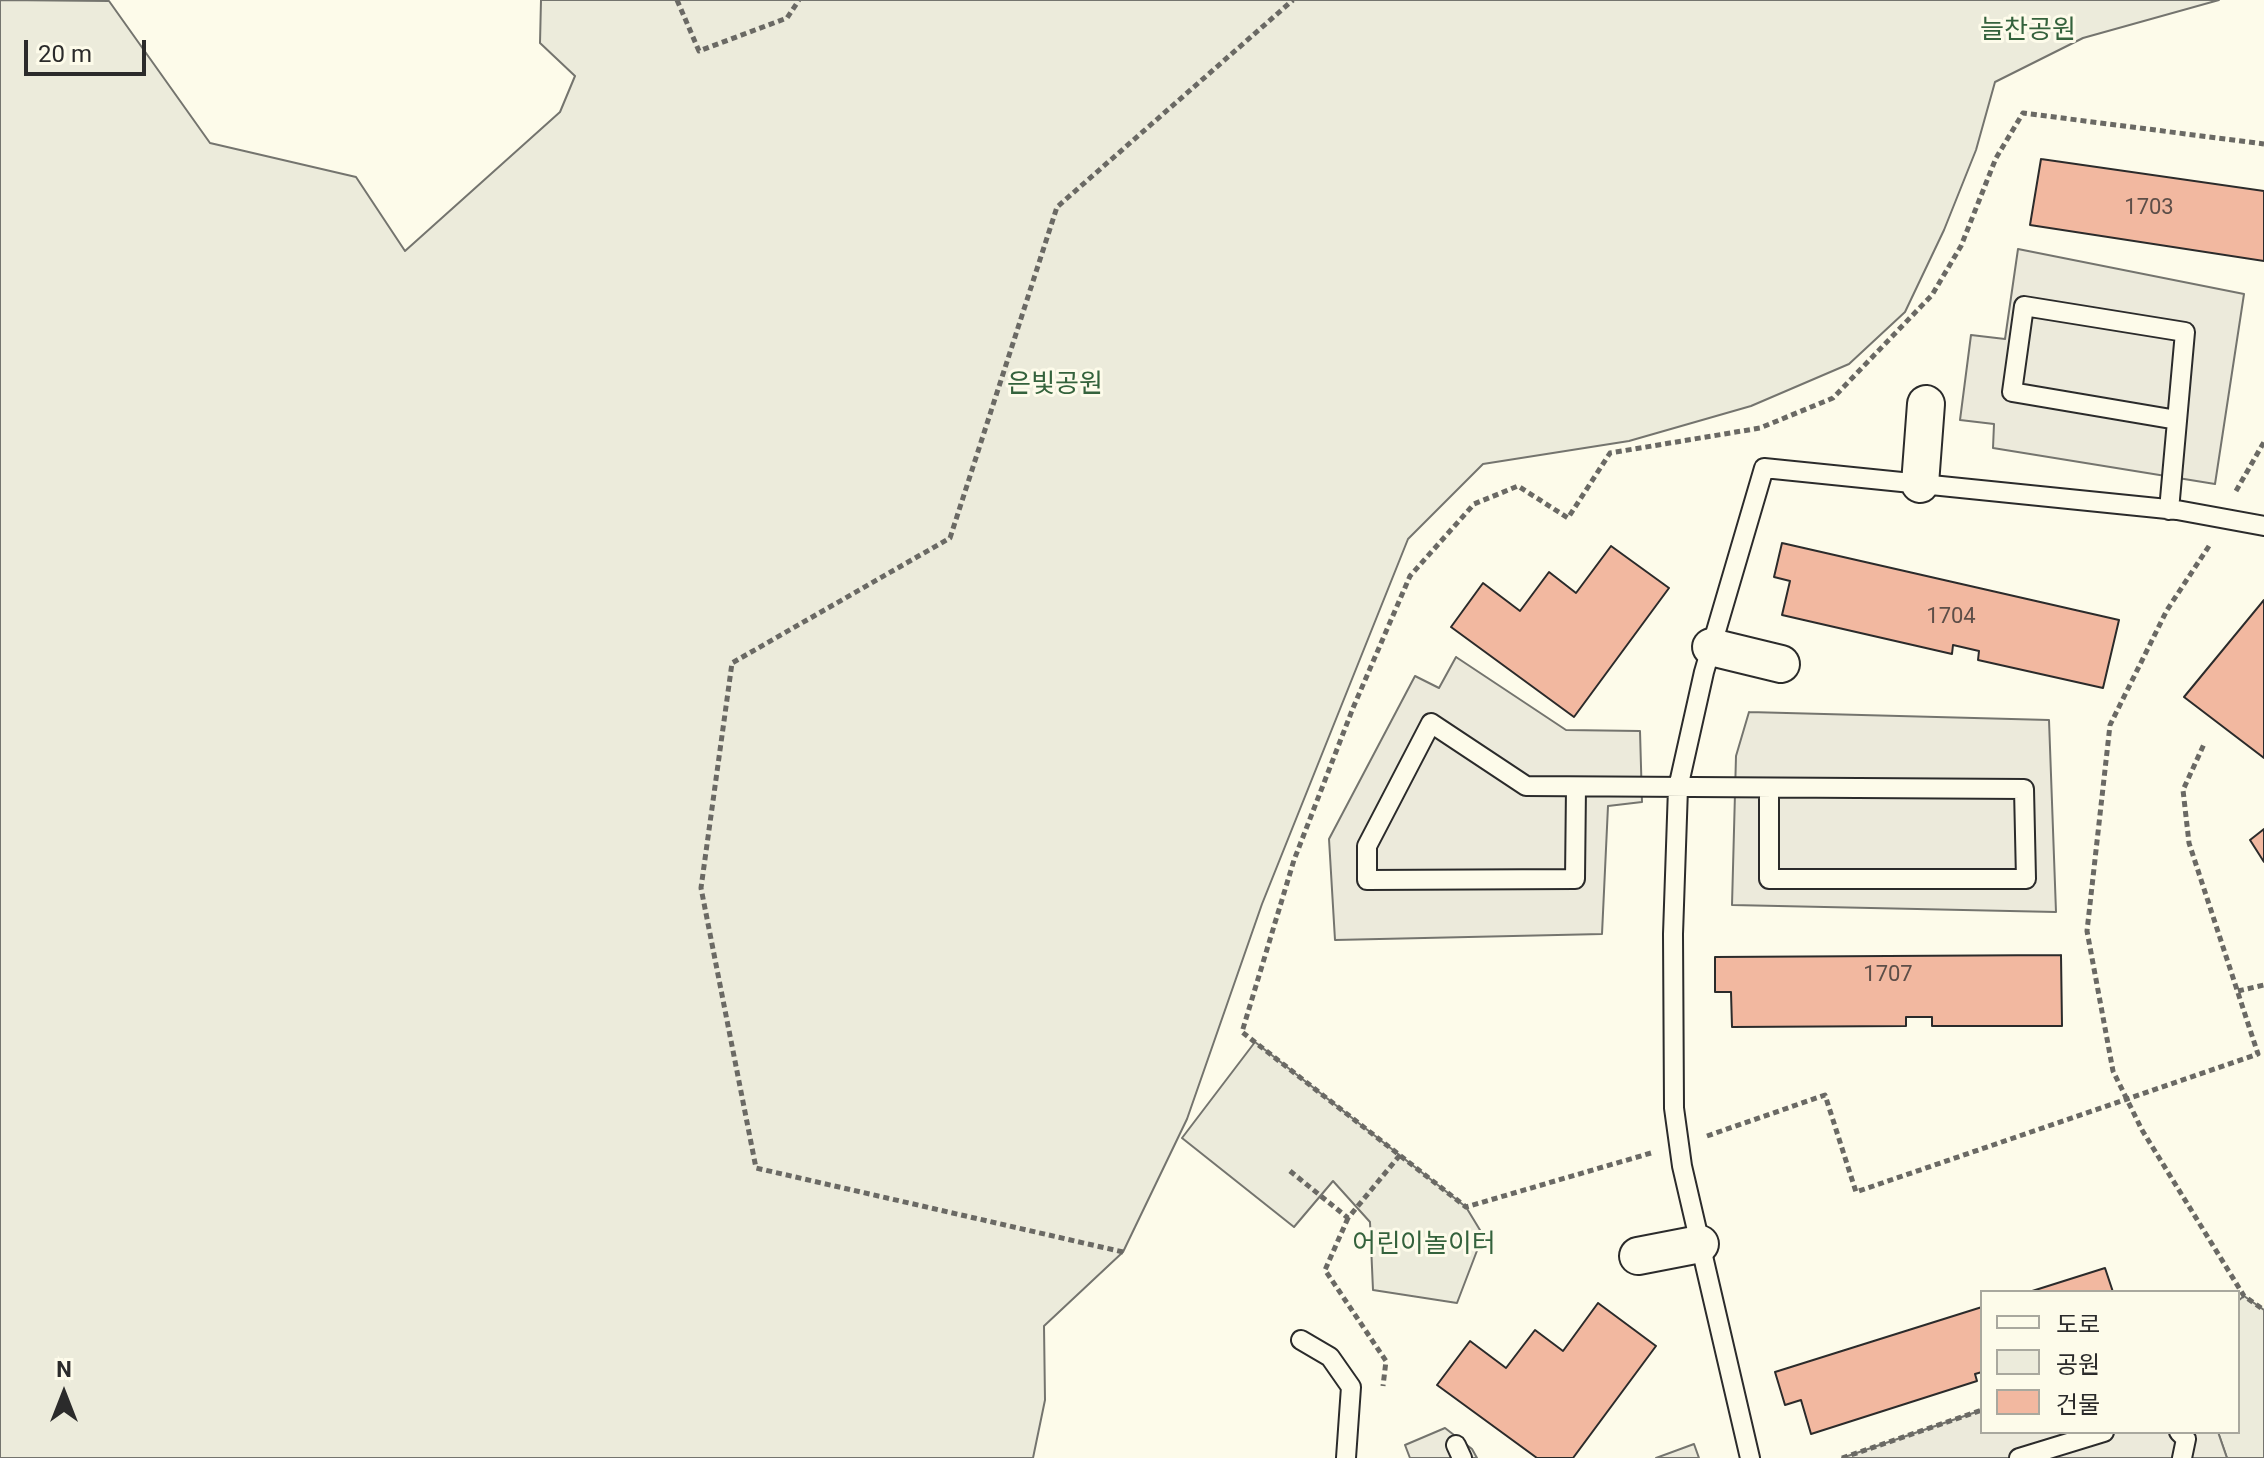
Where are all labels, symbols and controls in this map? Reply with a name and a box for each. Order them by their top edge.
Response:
park label: 늘찬공원 [1980,15,2076,47]
scale bar [28,24,150,74]
text: 20 m [38,40,92,68]
house number: 1703 [2124,195,2174,221]
park label: 은빛공원 [1007,369,1103,401]
house number: 1704 [1926,604,1976,630]
house number: 1707 [1863,962,1913,988]
park label: 어린이놀이터 [1352,1229,1496,1261]
legend [1980,1290,2240,1434]
text: 도로 [2056,1311,2100,1339]
text: 공원 [2056,1351,2100,1379]
north arrow [24,1354,104,1434]
text: N [56,1357,72,1382]
text: 건물 [2056,1391,2100,1419]

